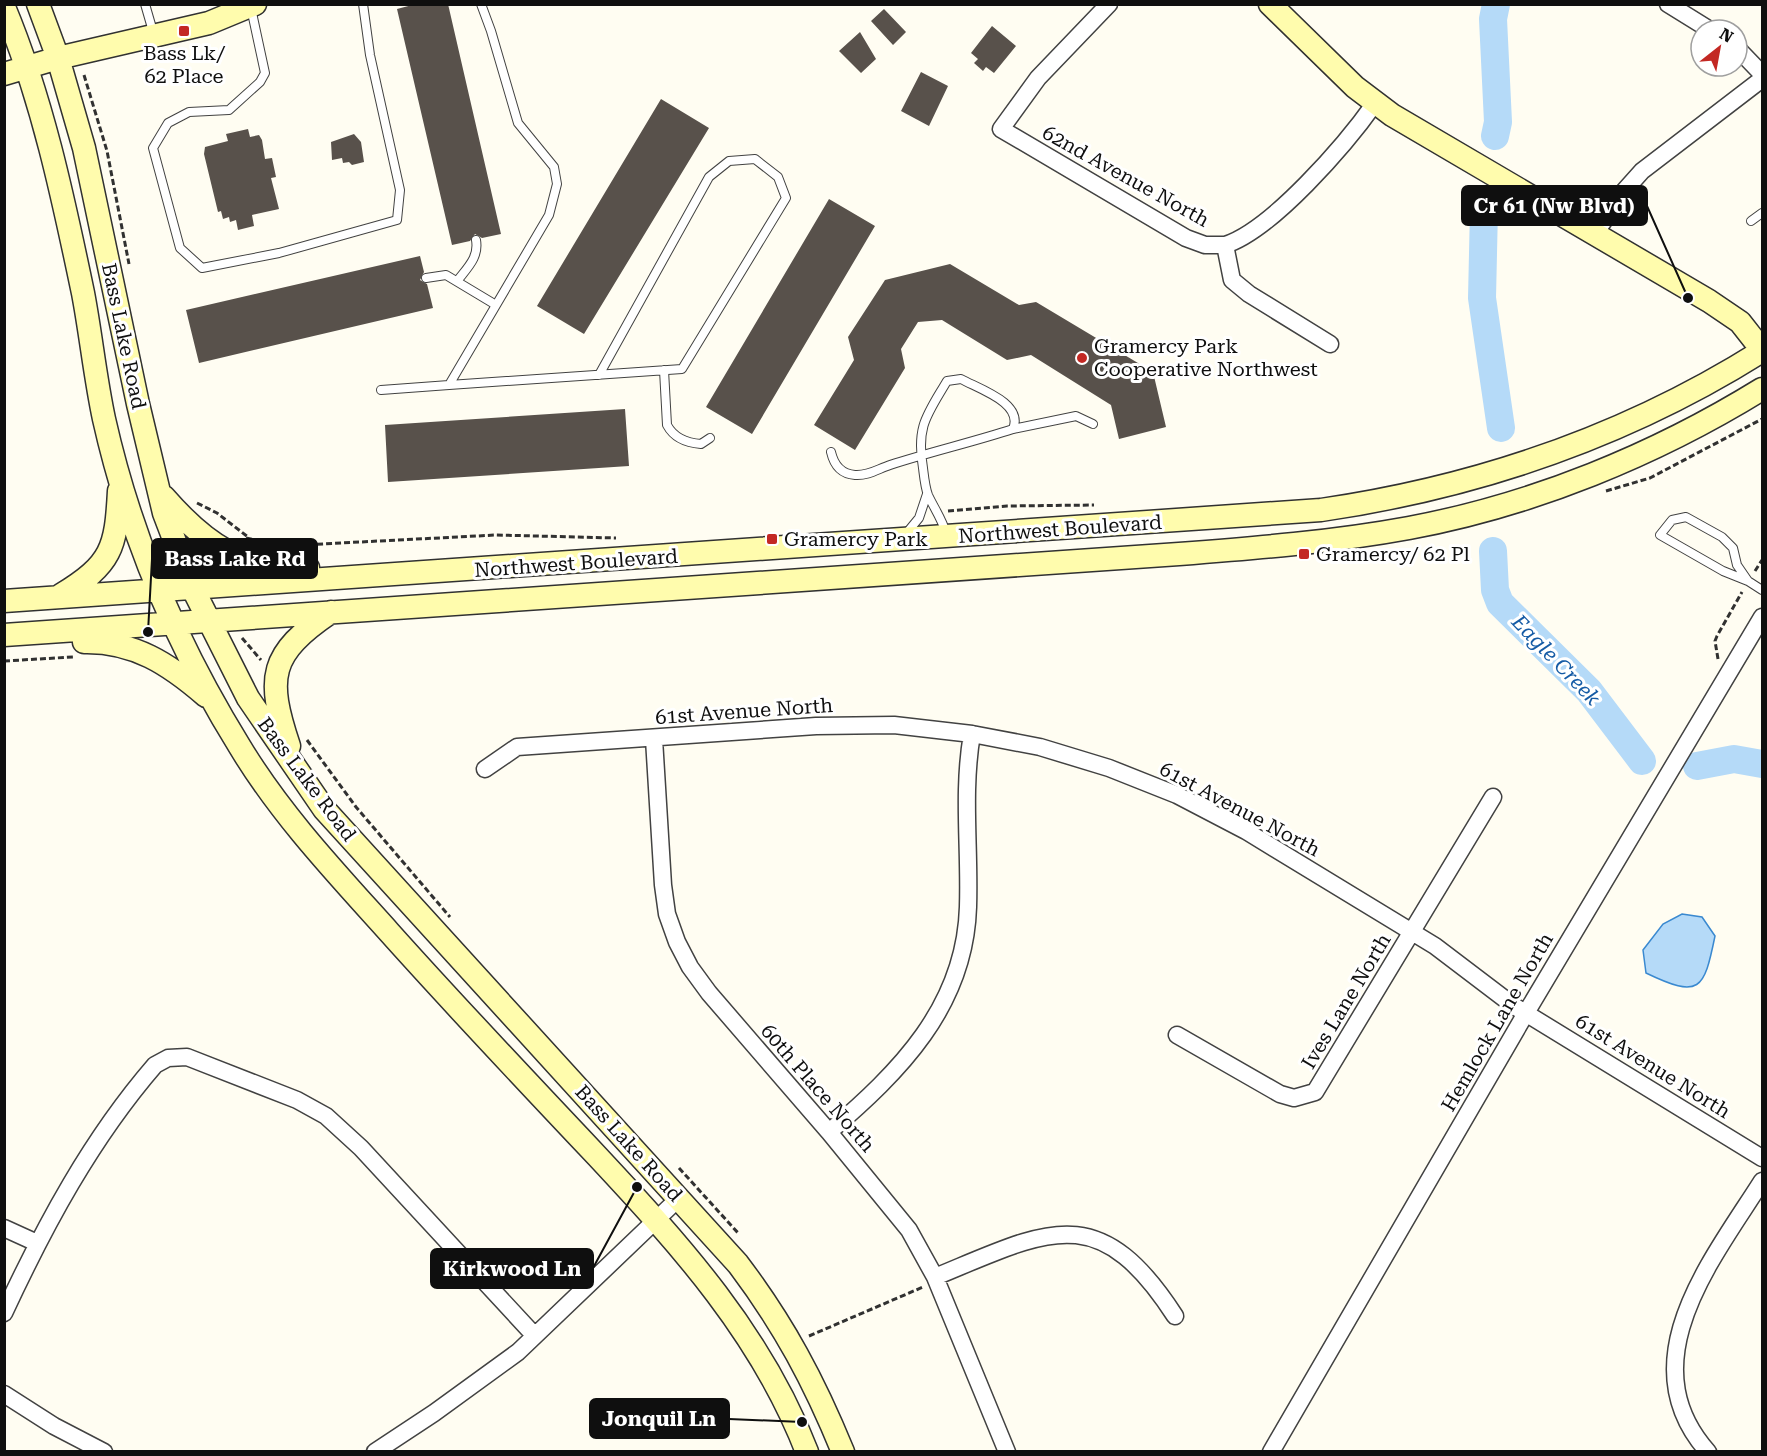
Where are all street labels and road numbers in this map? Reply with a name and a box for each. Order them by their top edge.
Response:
street label: 62nd Avenue North [1038,120,1214,232]
street label: Bass Lake Road [97,261,151,411]
street label: Northwest Boulevard [957,510,1163,548]
street label: Northwest Boulevard [473,544,679,582]
street label: 61st Avenue North [654,693,834,729]
street label: Bass Lake Road [253,712,361,846]
street label: 61st Avenue North [1156,757,1324,861]
street label: Hemlock Lane North [1436,928,1558,1116]
street label: Ives Lane North [1296,929,1396,1073]
street label: 61st Avenue North [1571,1009,1735,1123]
street label: 60th Place North [756,1019,880,1157]
street label: Bass Lake Road [570,1080,688,1206]

